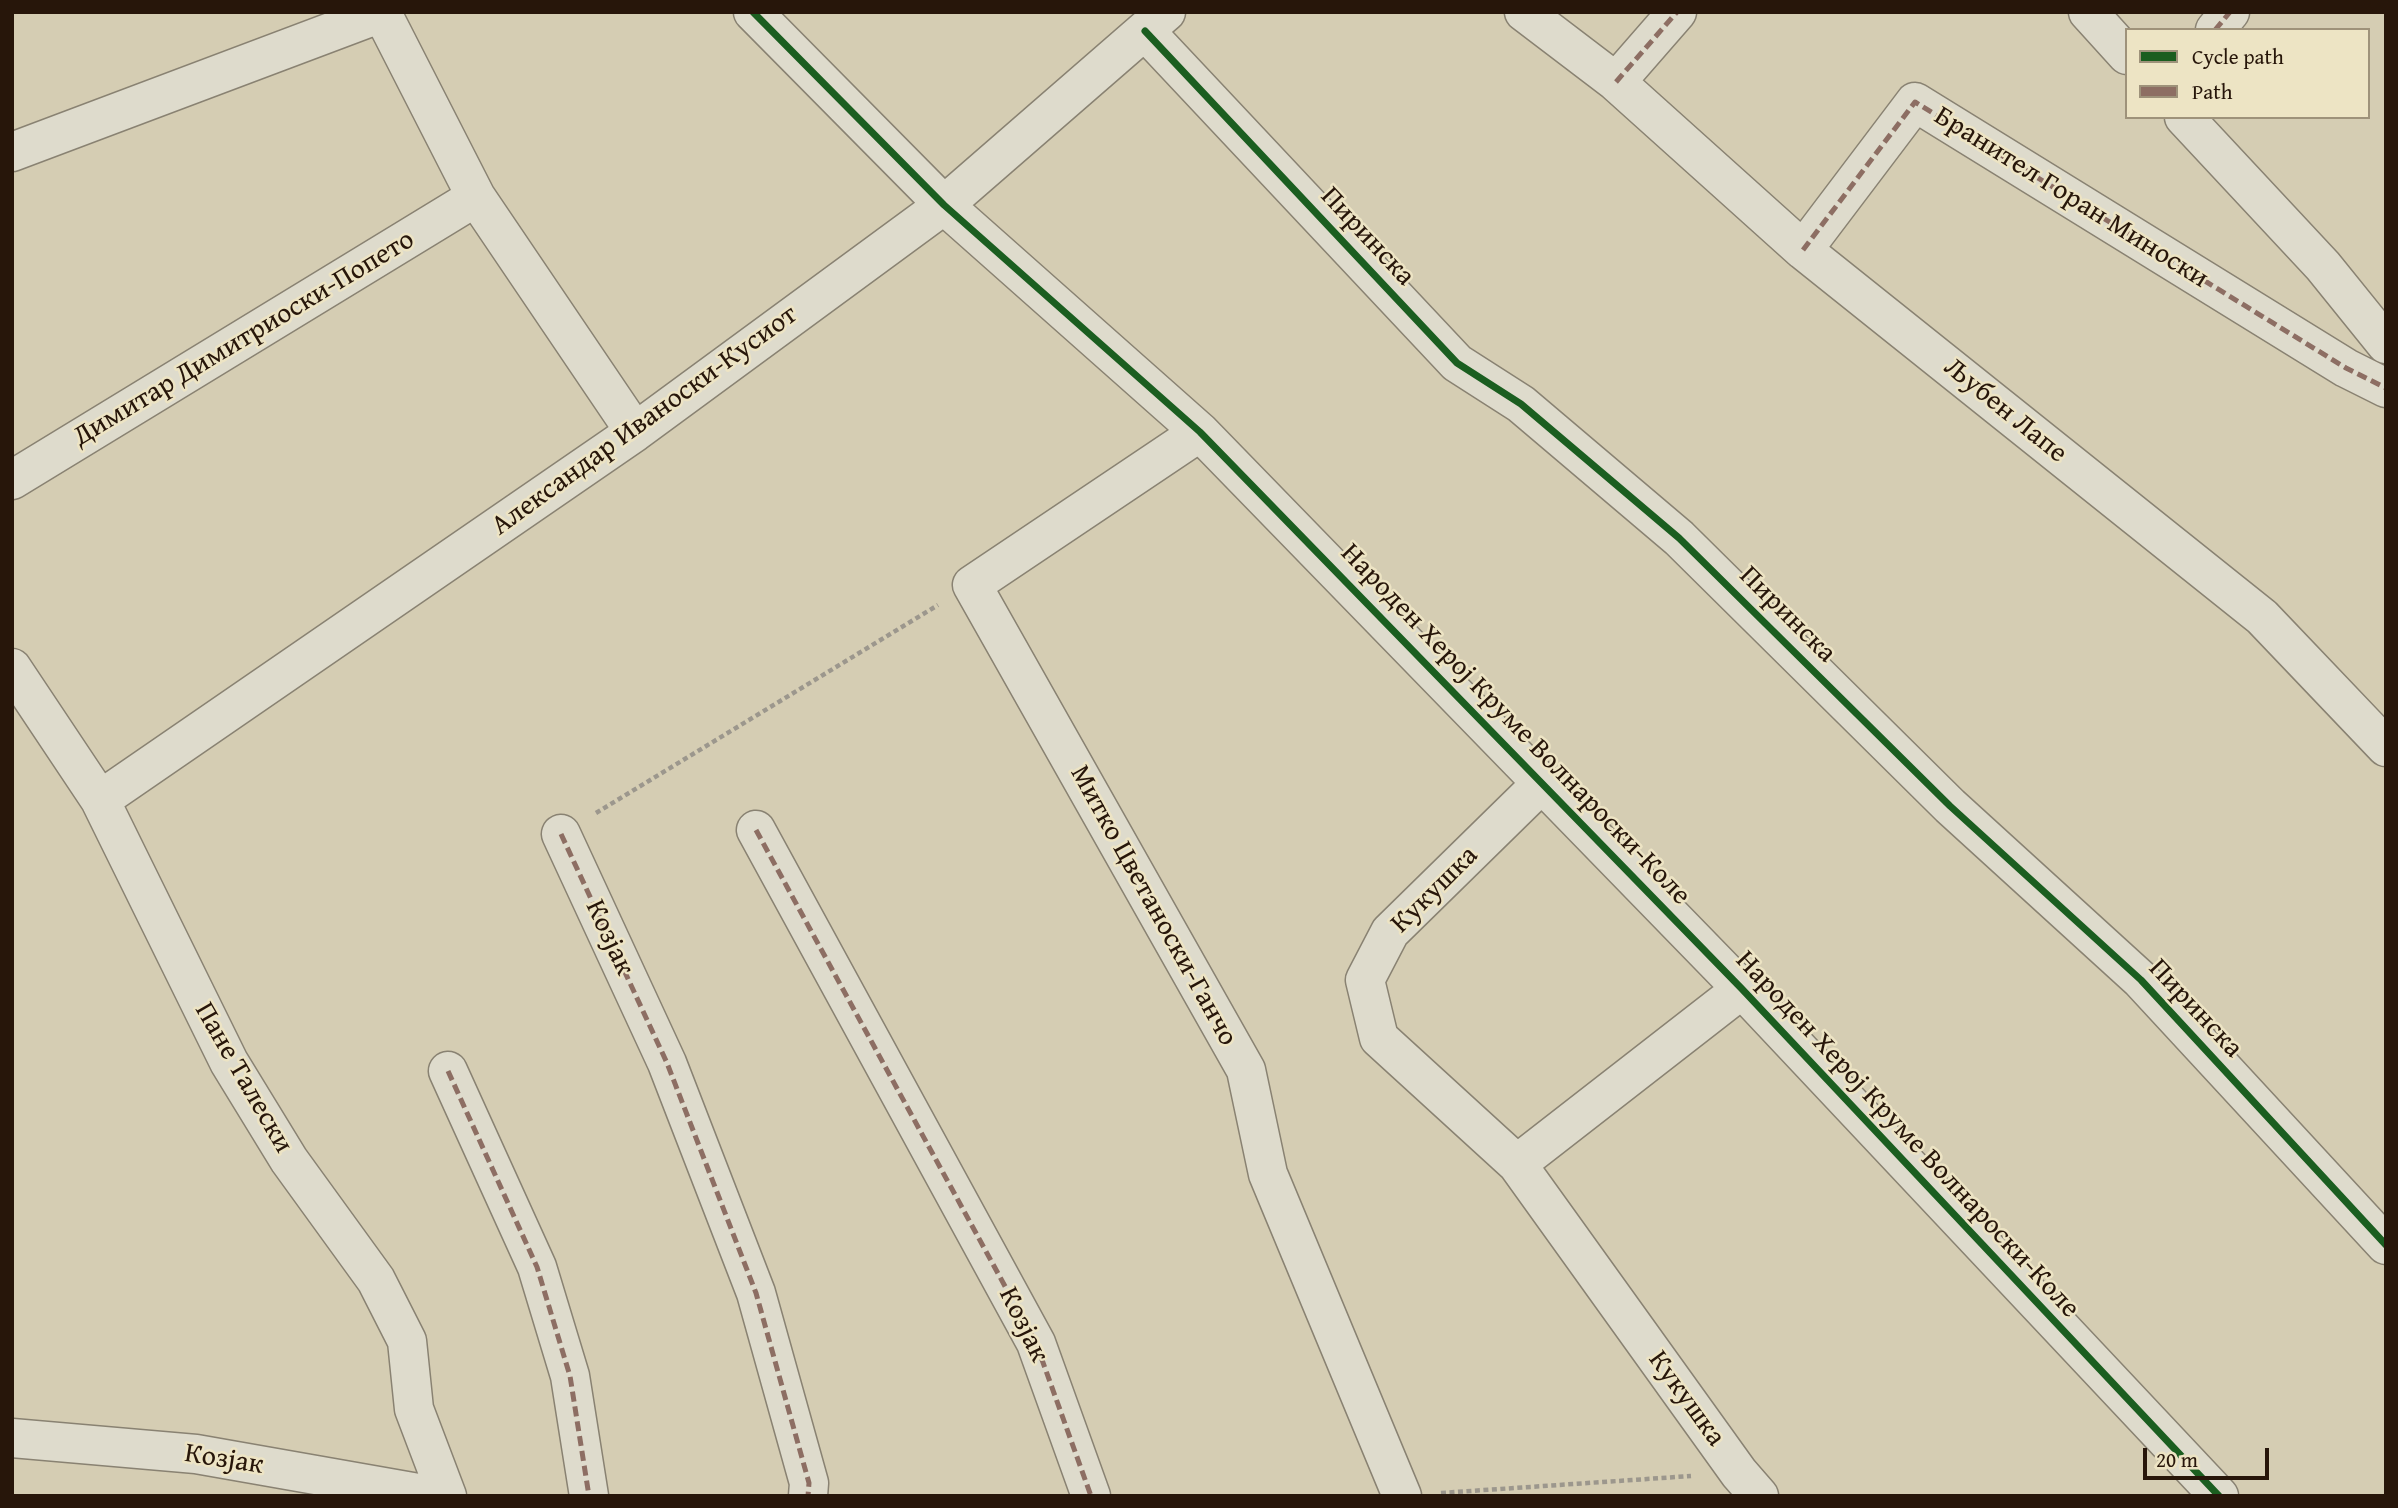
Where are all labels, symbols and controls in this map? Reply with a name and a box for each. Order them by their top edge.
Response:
legend [2125,28,2370,119]
text: Cycle path [2192,41,2284,72]
text: Path [2192,76,2232,107]
street label: Бранител Горан Миноски [1928,100,2214,296]
street label: Пиринска [1313,181,1421,293]
street label: Димитар Димитриоски-Попето [67,224,421,454]
street label: Александар Иваноски-Кусиот [485,299,805,543]
street label: Љубен Лапе [1937,351,2073,471]
street label: Народен Херој Круме Волнароски-Коле [1333,537,1697,913]
street label: Пиринска [1732,560,1842,670]
street label: Митко Цветаноски-Ганчо [1062,760,1244,1052]
street label: Кукушка [1384,839,1486,941]
street label: Козјак [577,895,641,981]
street label: Народен Херој Круме Волнароски-Коле [1728,945,2086,1325]
street label: Пиринска [2141,953,2249,1065]
street label: Пане Талески [186,997,300,1159]
street label: Козјак [991,1282,1055,1368]
street label: Кукушка [1640,1345,1732,1453]
scale bar [2146,1434,2272,1478]
street label: Козјак [182,1437,266,1483]
text: 20 m [2156,1444,2198,1475]

